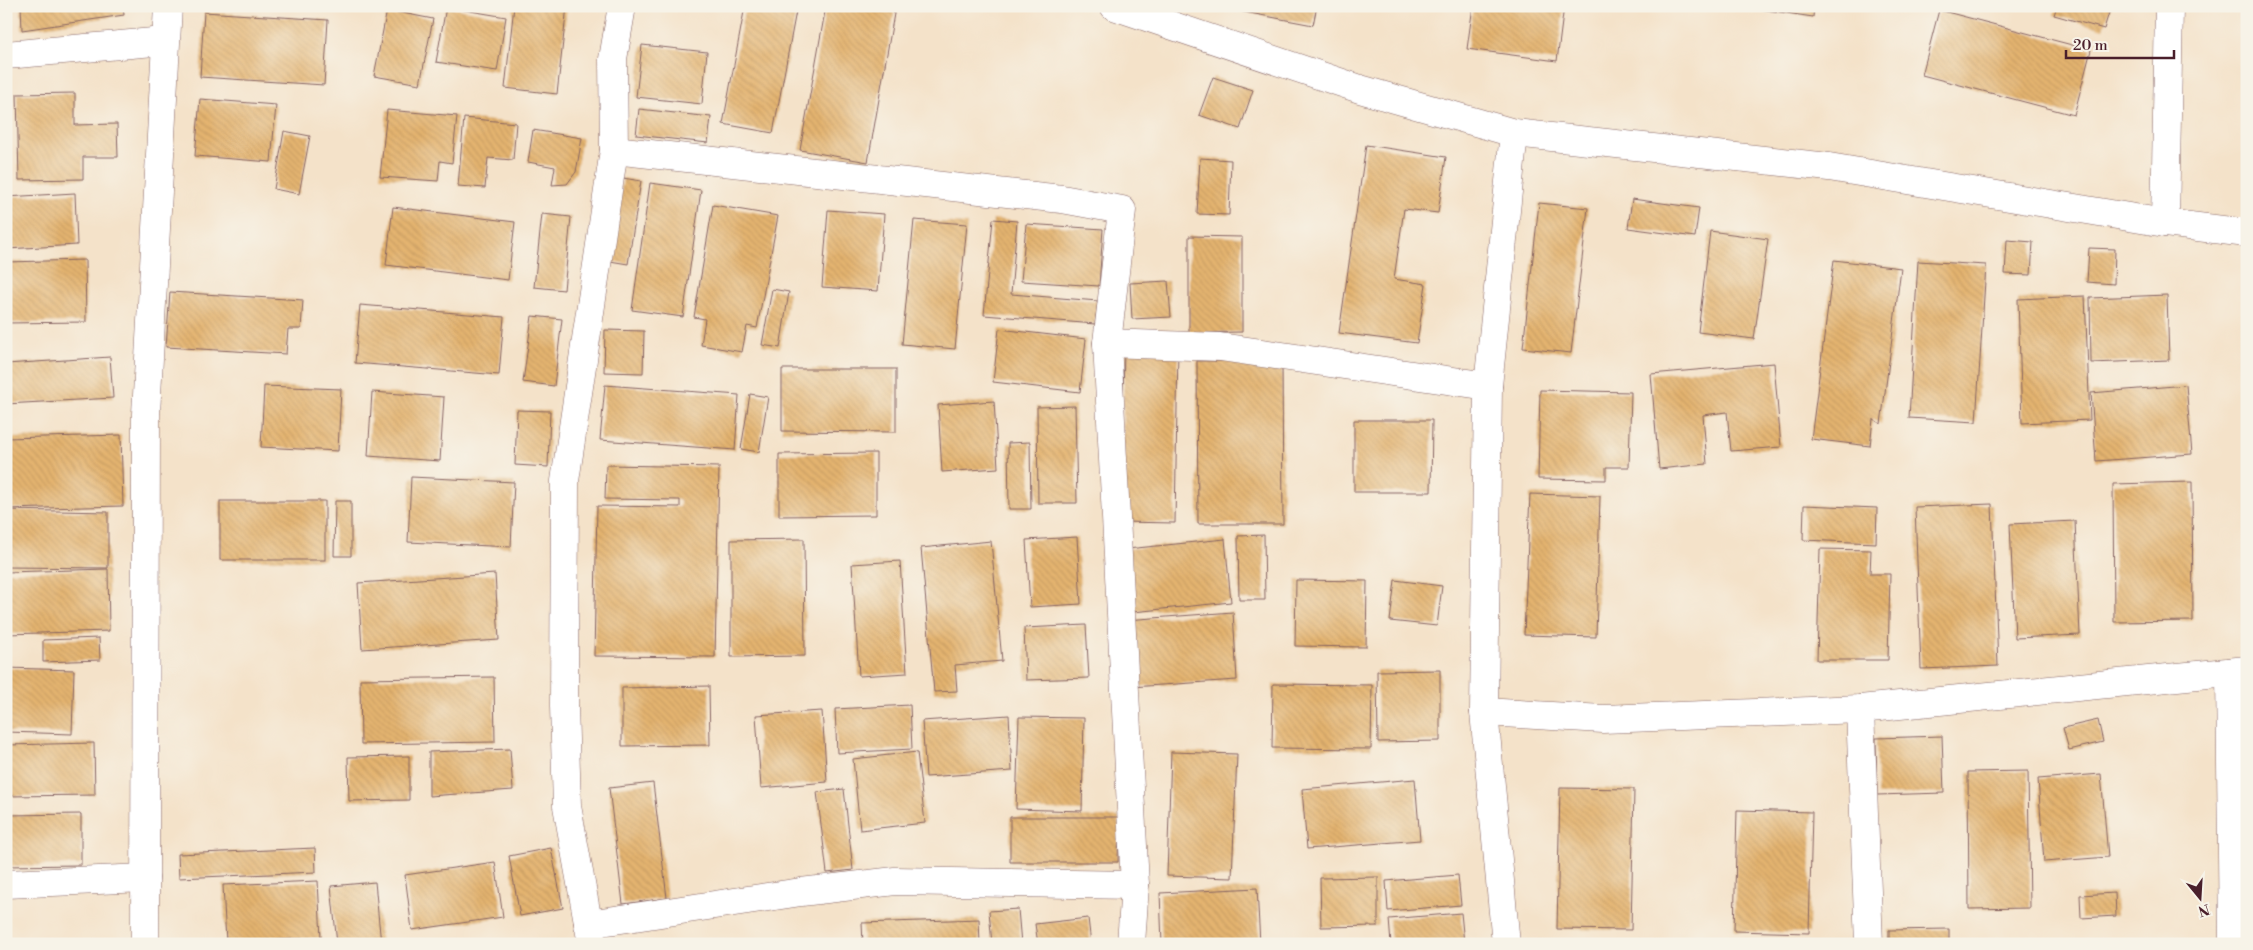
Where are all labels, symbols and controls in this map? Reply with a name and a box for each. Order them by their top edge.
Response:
scale bar [2066,28,2173,60]
text: 20 m [2073,36,2108,55]
north arrow [2176,872,2226,922]
text: N [2196,899,2212,920]

